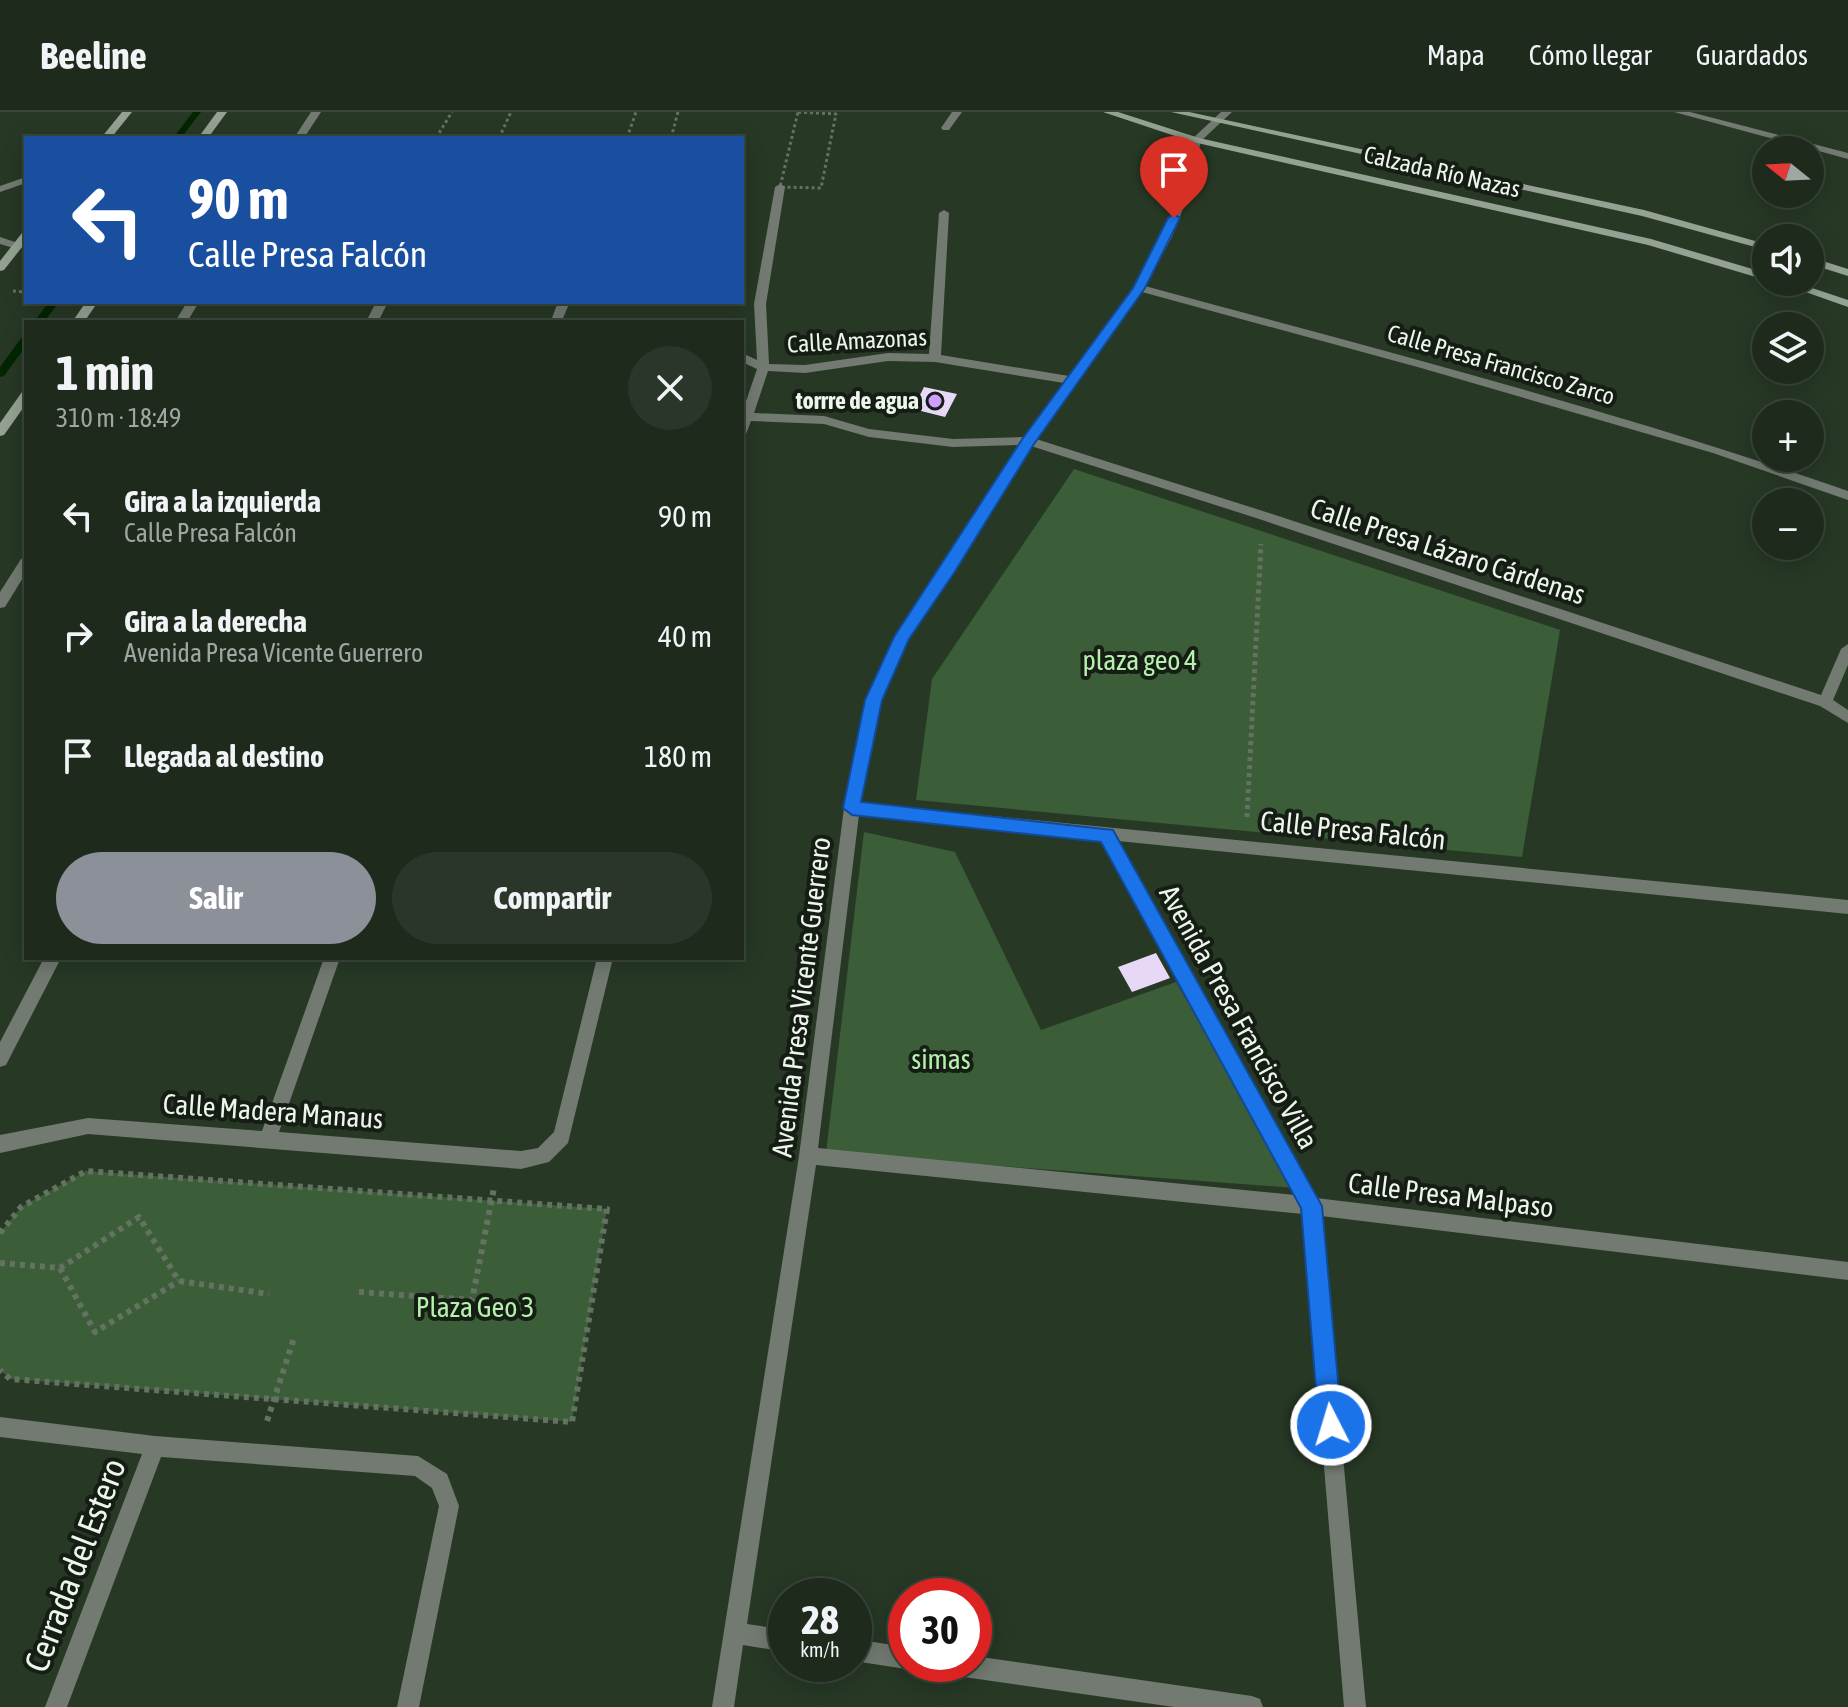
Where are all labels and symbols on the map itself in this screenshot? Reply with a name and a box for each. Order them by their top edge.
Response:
pin [1140,136,1208,218]
north arrow [1752,136,1824,208]
street label: Calzada Río Nazas [1361,140,1523,203]
street label: Calle Presa Francisco Zarco [1384,319,1618,410]
street label: Calle Amazonas [786,323,927,358]
place label: torrre de agua [795,387,919,414]
marker: torrre de agua [926,392,944,410]
street label: Calle Presa Lázaro Cárdenas [1307,491,1589,611]
park label: plaza geo 4 [1083,644,1197,676]
street label: Calle Presa Falcón [1259,804,1447,856]
street label: Avenida Presa Vicente Guerrero [765,835,837,1159]
street label: Avenida Presa Francisco Villa [1153,880,1325,1154]
park label: simas [911,1043,971,1075]
street label: Calle Madera Manaus [162,1087,384,1135]
street label: Calle Presa Malpaso [1346,1167,1556,1223]
park label: Plaza Geo 3 [416,1291,534,1323]
position arrow [1289,1383,1373,1467]
street label: Cerrada del Estero [16,1453,133,1677]
speed limit sign: 30 [888,1578,992,1682]

